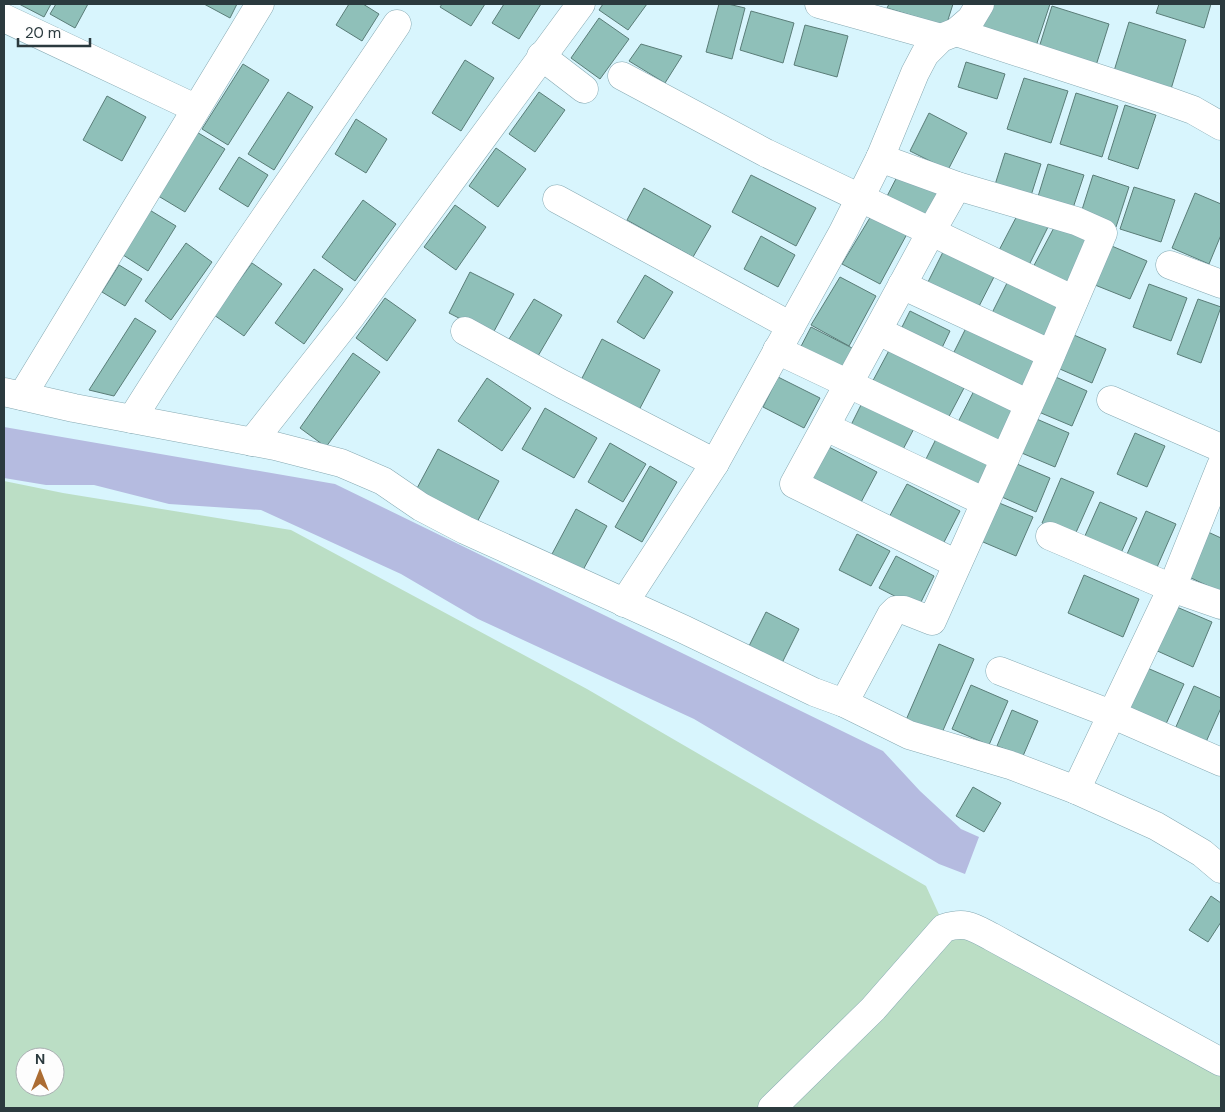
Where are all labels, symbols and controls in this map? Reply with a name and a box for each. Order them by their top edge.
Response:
scale bar [18,15,90,47]
text: 20 m [25,23,61,43]
north arrow [15,1047,65,1097]
text: N [35,1050,45,1068]

